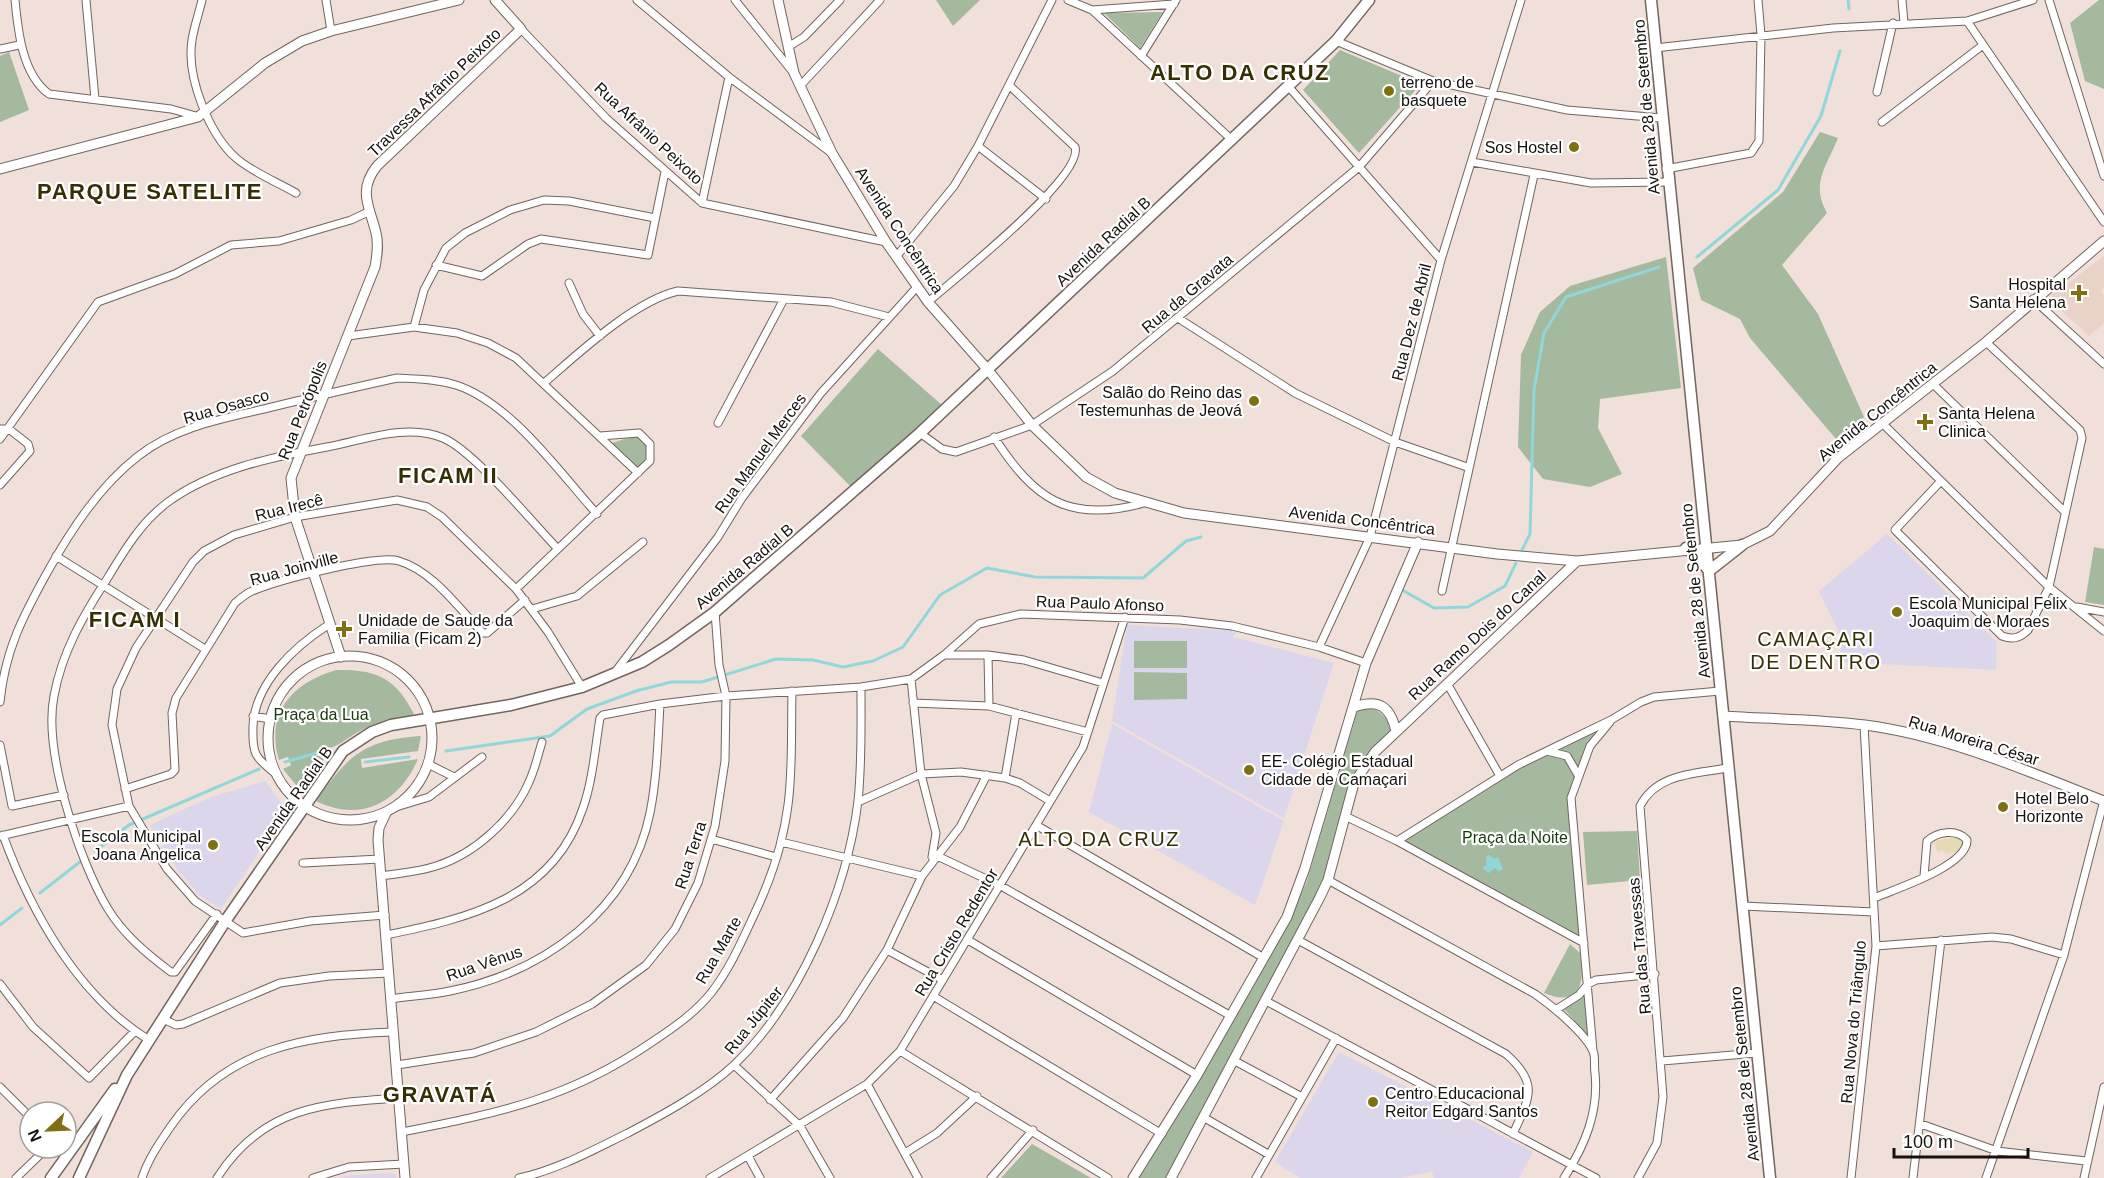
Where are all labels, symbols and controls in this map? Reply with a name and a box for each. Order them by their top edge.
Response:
street label: Avenida 28 de Setembro [1630,19,1663,195]
street label: Travessa Afrânio Peixoto [365,25,504,160]
district label: ALTO DA CRUZ [1150,60,1330,85]
place label: terreno de basquete [1401,74,1474,109]
street label: Rua Afrânio Peixoto [591,79,706,188]
marker: terreno de basquete [1382,84,1396,98]
place label: Sos Hostel [1485,139,1562,156]
marker: Sos Hostel [1567,140,1581,154]
street label: Avenida Concêntrica [852,164,947,297]
district label: PARQUE SATELITE [37,179,263,204]
street label: Avenida Radial B [1053,193,1154,289]
street label: Rua da Gravata [1139,251,1236,336]
street label: Rua Dez de Abril [1389,262,1434,382]
place label: Hospital Santa Helena [1969,276,2066,311]
marker: Hospital Santa Helena [2070,284,2088,302]
street label: Rua Petrópolis [275,358,330,462]
street label: Avenida Concêntrica [1815,358,1940,464]
place label: Salão do Reino das Testemunhas de Jeová [1077,384,1242,419]
street label: Rua Osasco [181,386,271,427]
street label: Rua Manuel Merces [711,390,809,516]
marker: Salão do Reino das Testemunhas de Jeová [1247,394,1261,408]
place label: Santa Helena Clinica [1938,405,2035,440]
marker: Santa Helena Clinica [1916,413,1934,431]
district label: FICAM II [398,463,498,488]
street label: Rua Irecê [253,491,325,524]
street label: Avenida Concêntrica [1288,503,1436,538]
street label: Avenida 28 de Setembro [1678,503,1713,679]
street label: Avenida Radial B [692,521,797,612]
street label: Rua Joinville [248,549,340,588]
street label: Rua Ramo Dois do Canal [1405,567,1549,703]
street label: Rua Paulo Afonso [1036,593,1164,614]
place label: Escola Municipal Felix Joaquim de Moraes [1909,595,2067,630]
marker: Escola Municipal Felix Joaquim de Moraes [1890,605,1904,619]
district label: FICAM I [89,607,181,632]
place label: Unidade de Saude da Familia (Ficam 2) [358,612,513,647]
marker: Unidade de Saude da Familia (Ficam 2) [335,620,353,638]
district label: CAMAÇARI DE DENTRO [1750,628,1882,673]
park label: Praça da Lua [273,706,369,723]
street label: Rua Moreira César [1907,713,2042,769]
street label: Avenida Radial B [251,743,335,853]
place label: EE- Colégio Estadual Cidade de Camaçari [1261,753,1413,788]
marker: EE- Colégio Estadual Cidade de Camaçari [1242,763,1256,777]
place label: Hotel Belo Horizonte [2015,790,2089,825]
marker: Hotel Belo Horizonte [1996,800,2010,814]
street label: Rua Terra [672,819,709,891]
place label: Escola Municipal Joana Angelica [81,828,201,863]
district label: ALTO DA CRUZ [1018,828,1180,850]
park label: Praça da Noite [1462,829,1568,846]
marker: Escola Municipal Joana Angelica [206,838,220,852]
street label: Rua Cristo Redentor [912,865,1002,999]
street label: Rua das Travessas [1625,877,1654,1015]
street label: Rua Marte [692,914,745,987]
street label: Rua Nova do Triângulo [1838,940,1869,1104]
street label: Rua Vênus [444,943,524,984]
street label: Rua Júpiter [721,983,786,1057]
street label: Avenida 28 de Setembro [1727,986,1762,1162]
district label: GRAVATÁ [383,1082,497,1107]
place label: Centro Educacional Reitor Edgard Santos [1385,1085,1538,1120]
marker: Centro Educacional Reitor Edgard Santos [1366,1095,1380,1109]
north arrow [18,1100,78,1160]
scale bar [1894,1121,2028,1159]
text: N [25,1127,45,1144]
text: 100 m [1903,1132,1953,1152]

